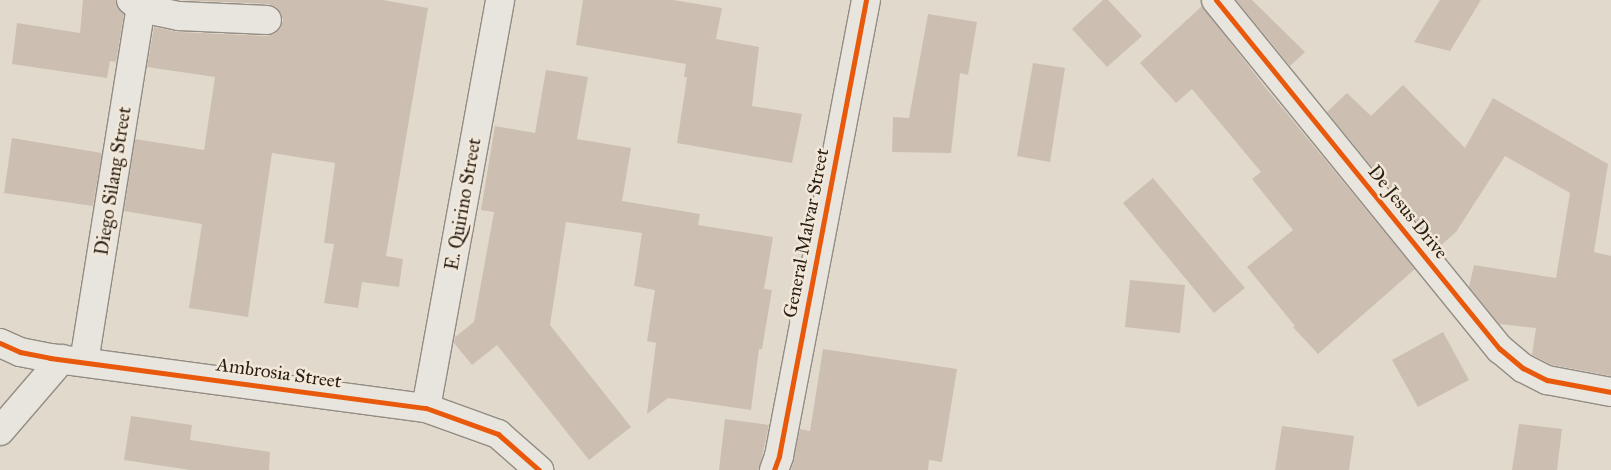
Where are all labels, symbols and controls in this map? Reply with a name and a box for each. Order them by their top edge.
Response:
street label: Diego Silang Street [90,105,136,257]
street label: E. Quirino Street [440,136,486,272]
street label: General Malvar Street [778,146,834,320]
street label: De Jesus Drive [1363,160,1453,264]
street label: Ambrosia Street [215,353,343,393]

